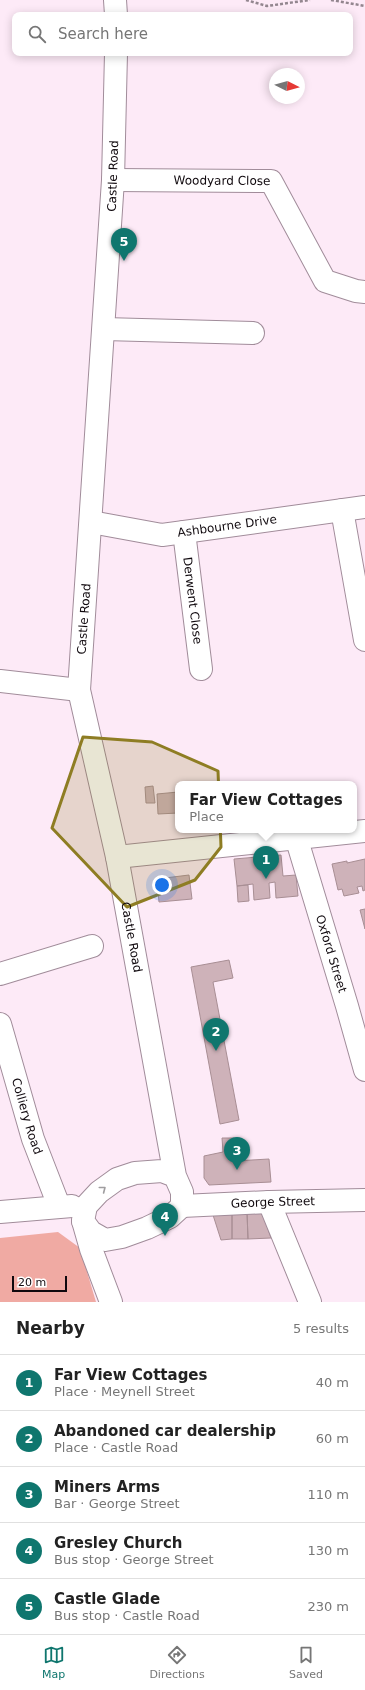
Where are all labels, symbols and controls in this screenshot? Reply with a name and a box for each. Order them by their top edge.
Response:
search box [12,12,353,56]
icon: search [26,23,48,45]
text: Search here [58,25,148,43]
north arrow [269,68,305,104]
street label: Castle Road [105,140,121,212]
street label: Woodyard Close [174,173,270,188]
pin: 5 [111,228,137,261]
street label: Ashbourne Drive [177,512,278,540]
street label: Derwent Close [180,556,205,645]
street label: Castle Road [75,583,93,655]
popup [175,781,357,833]
text: Far View Cottages [189,791,343,809]
text: Place [189,809,224,824]
pin: 1 [253,846,279,879]
your location [152,875,172,895]
street label: Castle Road [118,901,145,974]
street label: Oxford Street [313,913,350,995]
pin: 2 [203,1018,229,1051]
street label: Colliery Road [9,1076,45,1156]
pin: 3 [224,1137,250,1170]
one-way arrow [99,1187,106,1194]
street label: George Street [231,1194,315,1211]
pin: 4 [152,1203,178,1236]
scale bar [12,1274,67,1293]
text: 20 m [18,1276,46,1289]
text: Nearby [16,1318,85,1338]
text: 5 results [293,1321,349,1336]
text: Far View Cottages [54,1366,207,1384]
text: 1 [24,1375,34,1390]
text: 40 m [316,1375,349,1390]
text: Place · Meynell Street [54,1384,195,1399]
text: Abandoned car dealership [54,1422,276,1440]
text: 2 [24,1431,34,1446]
text: 60 m [316,1431,349,1446]
text: Place · Castle Road [54,1440,178,1455]
text: Miners Arms [54,1478,160,1496]
text: 3 [24,1487,34,1502]
text: 110 m [307,1487,349,1502]
text: Bar · George Street [54,1496,180,1511]
text: Gresley Church [54,1534,182,1552]
text: 4 [24,1543,34,1558]
text: 130 m [307,1543,349,1558]
text: Bus stop · George Street [54,1552,214,1567]
text: Castle Glade [54,1590,160,1608]
text: 5 [24,1599,34,1614]
text: 230 m [307,1599,349,1614]
text: Bus stop · Castle Road [54,1608,200,1623]
tab: Map [42,1644,65,1681]
tab: Directions [149,1644,205,1681]
tab: Saved [289,1644,323,1681]

